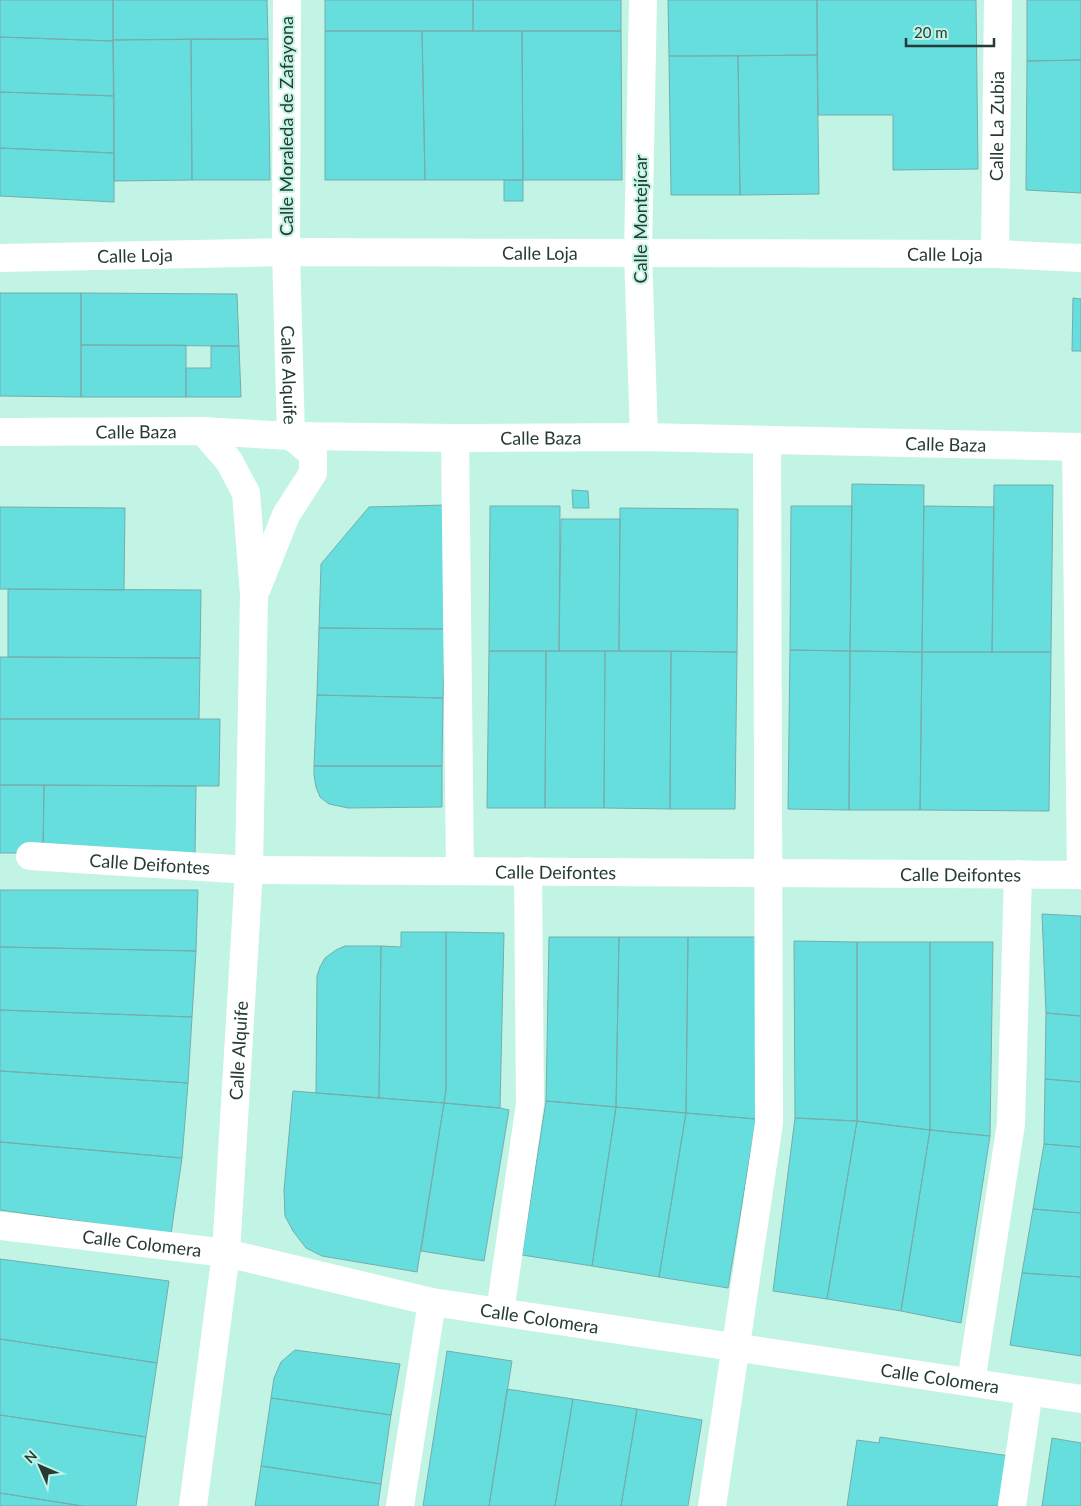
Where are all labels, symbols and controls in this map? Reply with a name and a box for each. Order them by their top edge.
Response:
scale bar [906,15,994,47]
street label: Calle Moraleda de Zafayona [275,16,297,236]
text: 20 m [914,23,948,41]
street label: Calle La Zubia [985,71,1008,181]
street label: Calle Montejícar [629,154,651,283]
street label: Calle Loja [502,242,578,264]
street label: Calle Loja [97,243,173,267]
street label: Calle Loja [907,243,983,265]
street label: Calle Alquife [277,325,302,425]
street label: Calle Baza [95,420,177,443]
street label: Calle Baza [500,426,581,449]
street label: Calle Baza [905,432,987,456]
street label: Calle Deifontes [89,849,211,879]
street label: Calle Deifontes [495,860,616,883]
street label: Calle Deifontes [900,863,1021,886]
street label: Calle Alquife [224,1000,252,1101]
street label: Calle Colomera [81,1225,203,1261]
street label: Calle Colomera [479,1298,600,1338]
street label: Calle Colomera [879,1358,1001,1398]
north arrow [15,1441,65,1491]
text: N [21,1447,40,1466]

